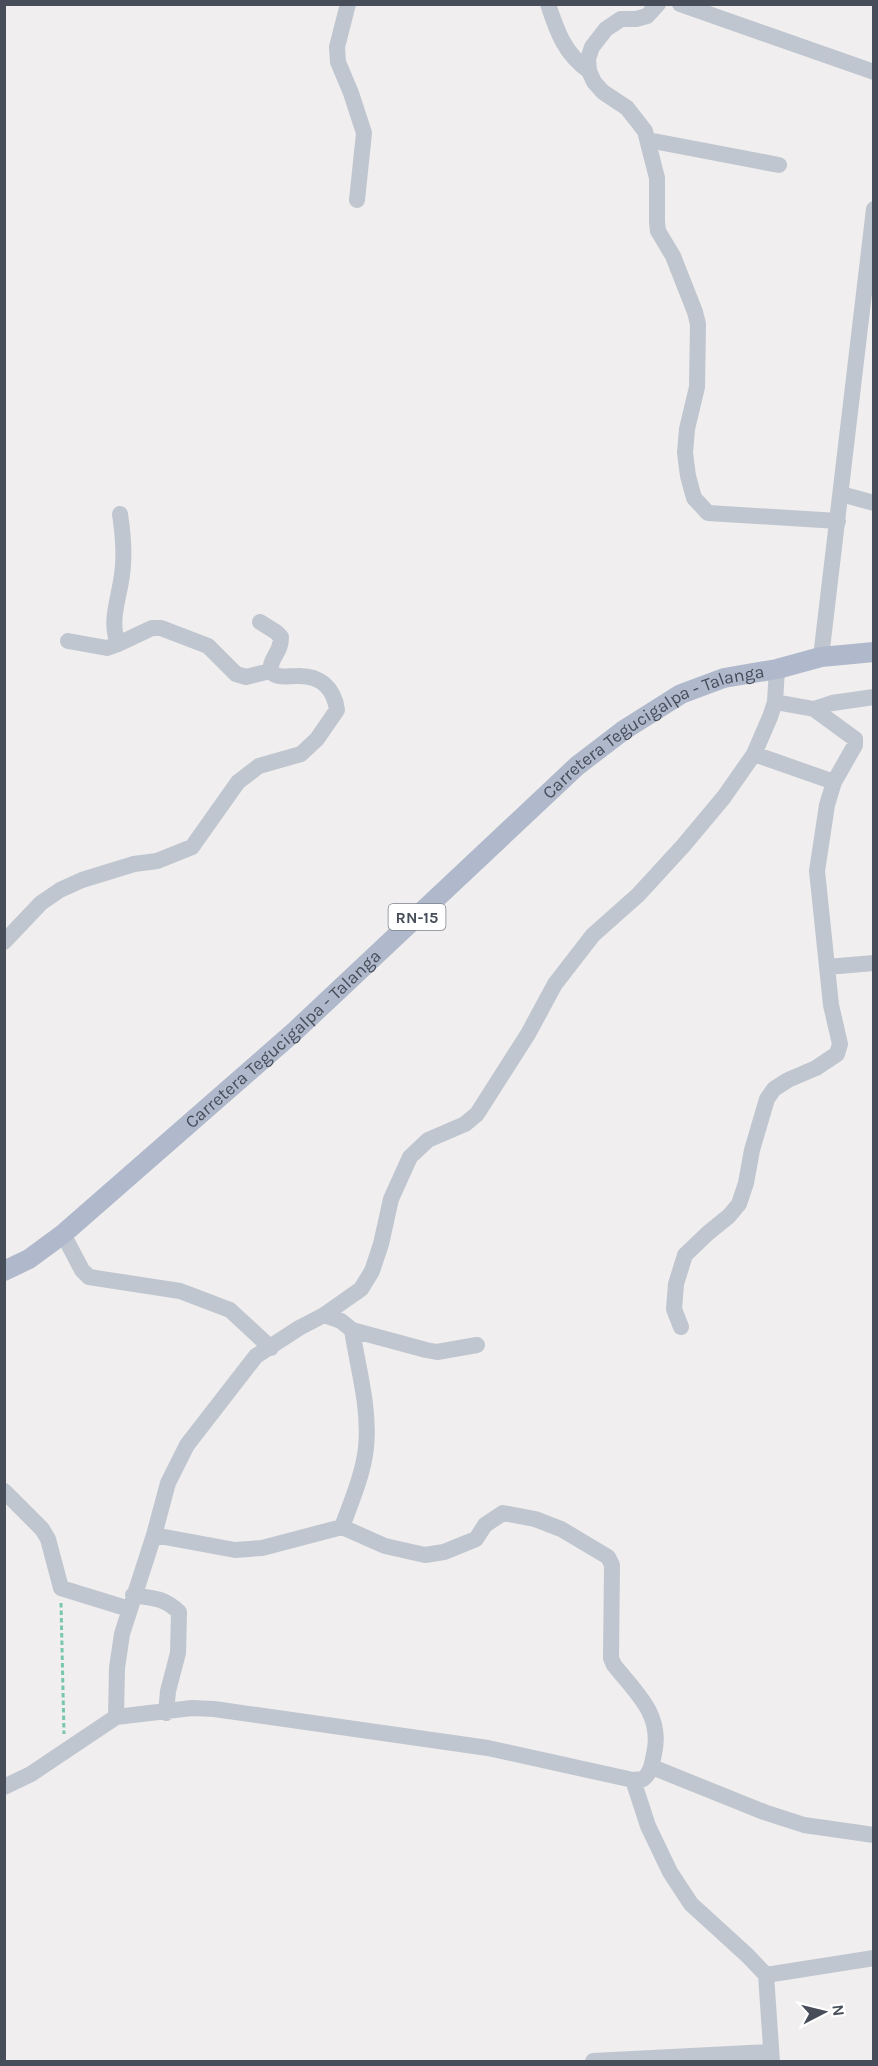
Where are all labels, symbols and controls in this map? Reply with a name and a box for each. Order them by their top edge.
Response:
street label: Carretera Tegucigalpa - Talanga [538,660,766,804]
road number: RN-15 [388,904,446,930]
street label: Carretera Tegucigalpa - Talanga [181,945,386,1133]
north arrow [794,1982,854,2042]
text: N [828,2003,849,2017]

